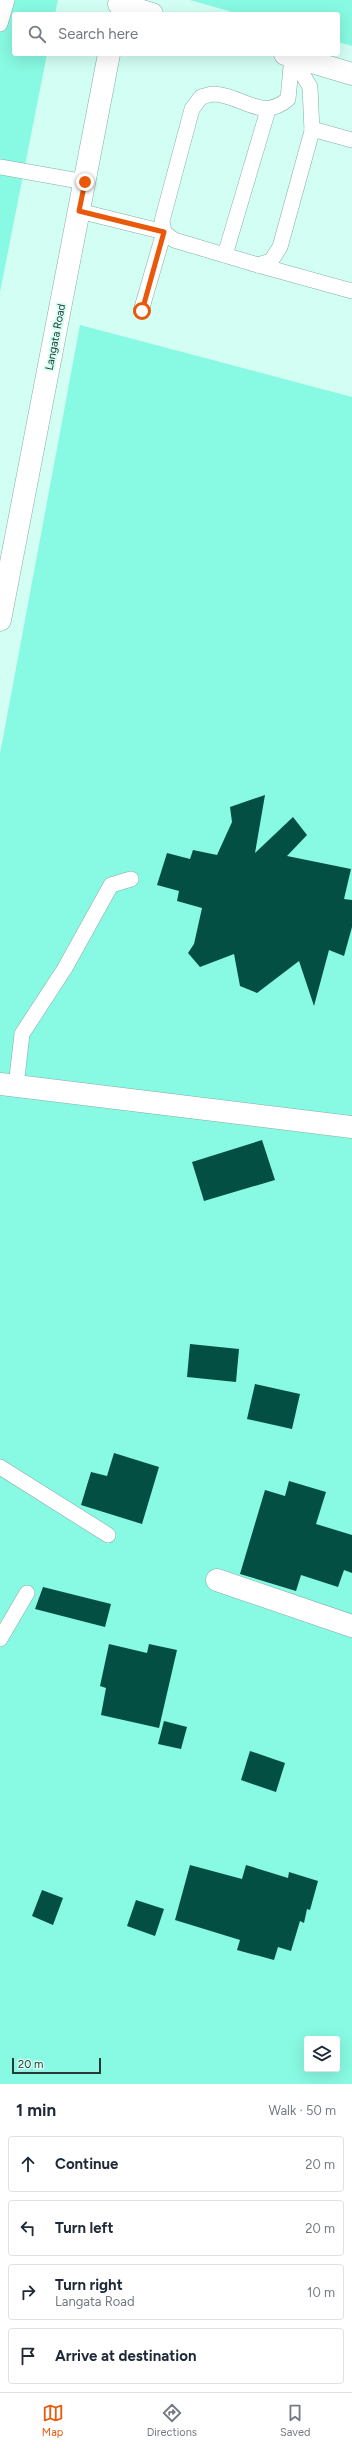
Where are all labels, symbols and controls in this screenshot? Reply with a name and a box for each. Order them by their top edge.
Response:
search box [12,12,340,56]
icon: search [26,23,48,45]
text: Search here [58,25,138,43]
route end [76,173,94,191]
route start [133,302,151,320]
street label: Langata Road [43,303,68,371]
map controls [304,2036,340,2072]
button: layers [304,2036,340,2072]
scale bar [12,2056,101,2075]
text: 20 m [18,2058,43,2071]
text: 1 min [16,2100,56,2120]
text: Walk · 50 m [268,2103,336,2118]
icon: ahead [17,2153,39,2175]
text: Continue [55,2155,118,2173]
text: 20 m [305,2157,335,2172]
icon: left [17,2217,39,2239]
text: Turn left [55,2219,113,2237]
text: 20 m [305,2221,335,2236]
text: Turn right [55,2276,123,2294]
icon: right [17,2281,39,2303]
text: 10 m [307,2285,335,2300]
text: Langata Road [55,2294,135,2309]
icon: arrive [17,2345,39,2367]
text: Arrive at destination [55,2347,196,2365]
tab: Map [42,2402,64,2439]
tab: Directions [147,2402,197,2439]
tab: Saved [280,2402,310,2439]

